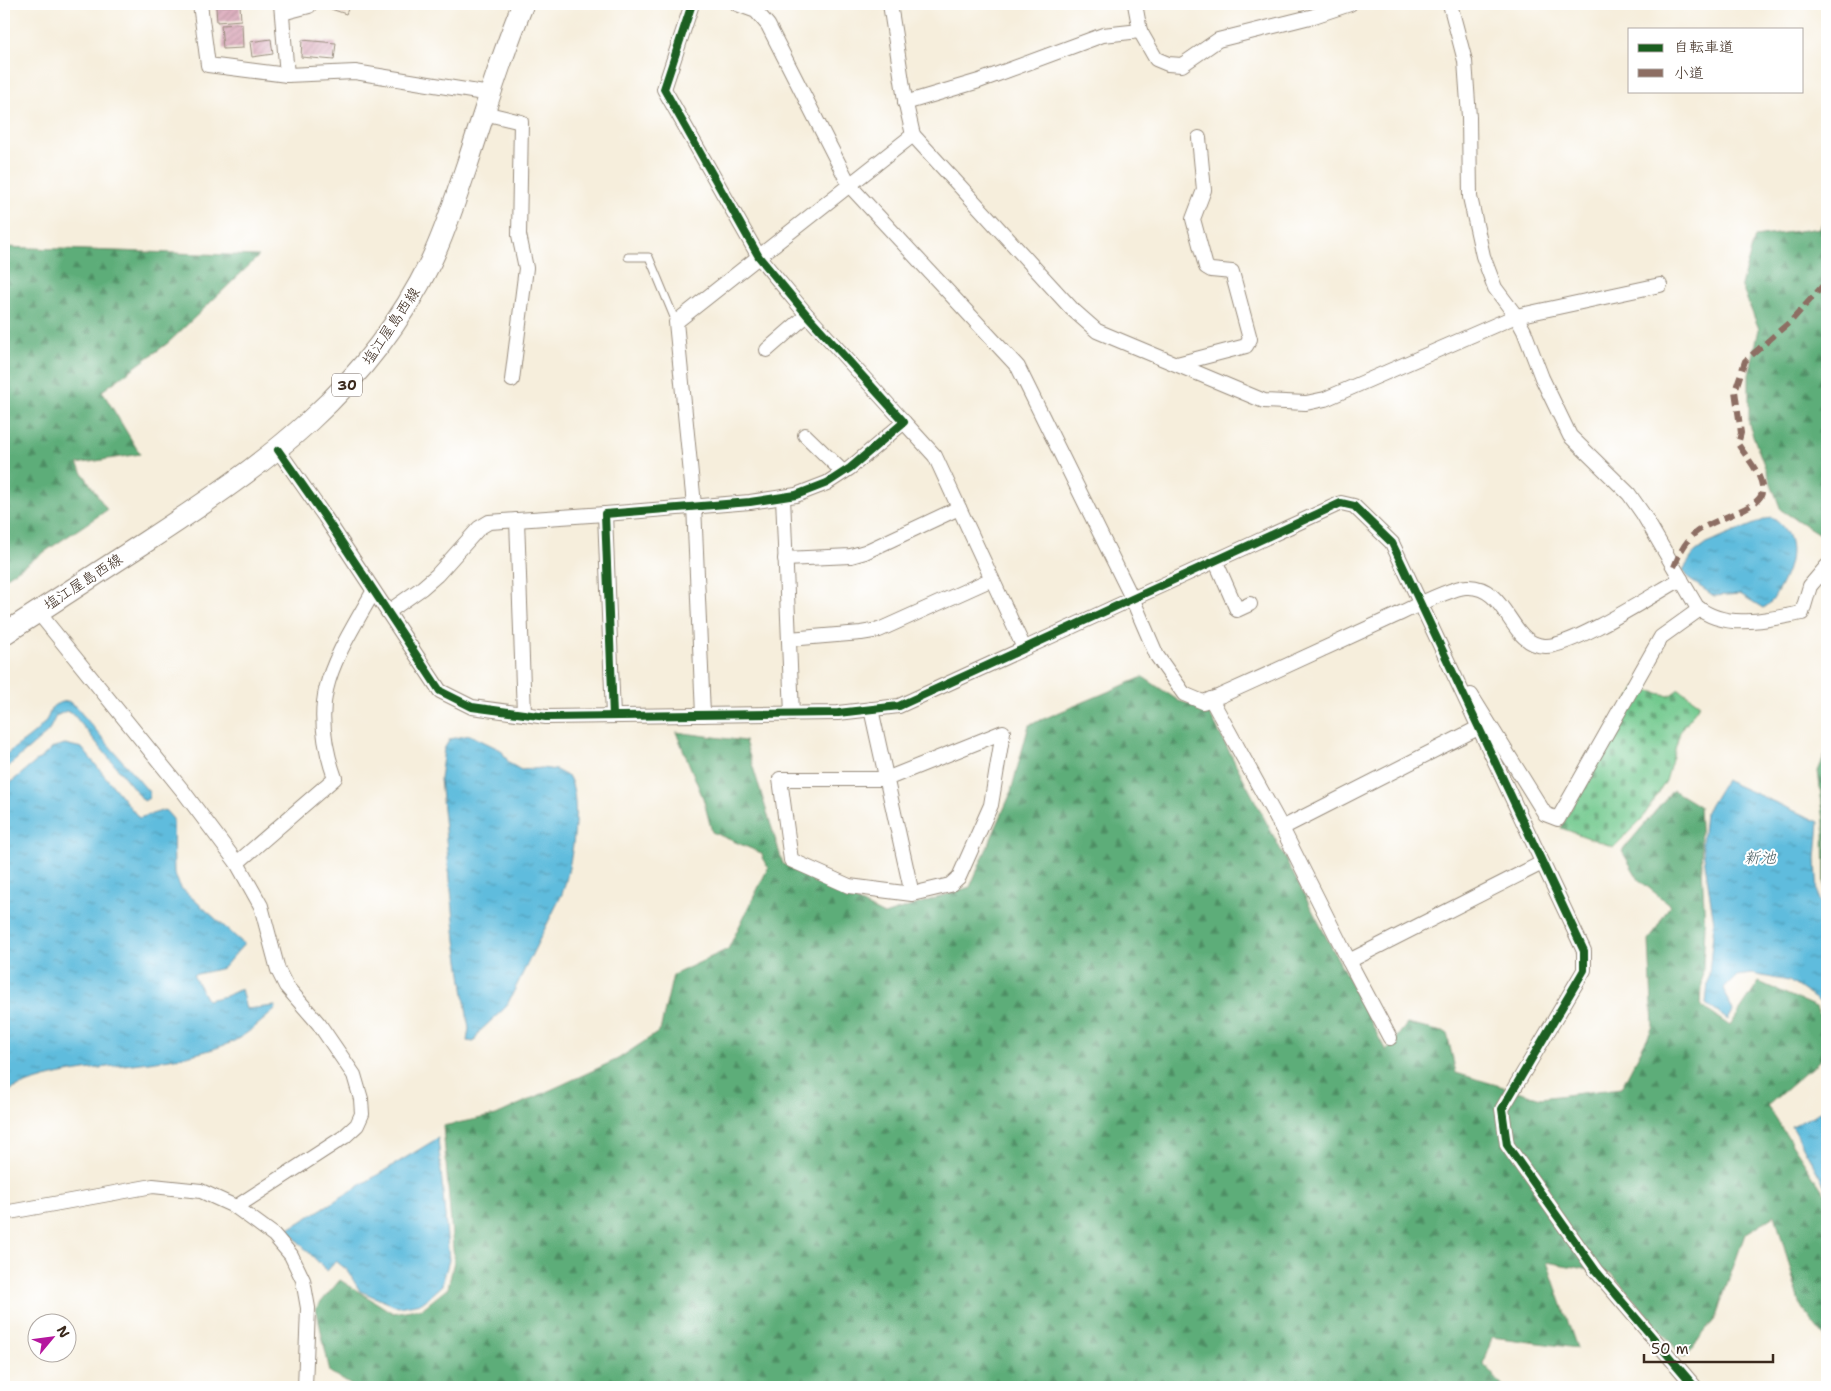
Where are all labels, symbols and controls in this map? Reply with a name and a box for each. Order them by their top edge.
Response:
legend [1628,28,1804,92]
text: 自転車道 [1674,37,1734,57]
text: 小道 [1674,63,1704,83]
street label: 塩江屋島西線 [358,283,424,369]
road number: 30 [332,374,362,396]
street label: 塩江屋島西線 [40,549,126,615]
water label: 新池 [1744,847,1777,868]
north arrow [28,1314,78,1364]
text: N [53,1322,74,1341]
scale bar [1644,1331,1772,1363]
text: 50 m [1651,1339,1689,1359]

